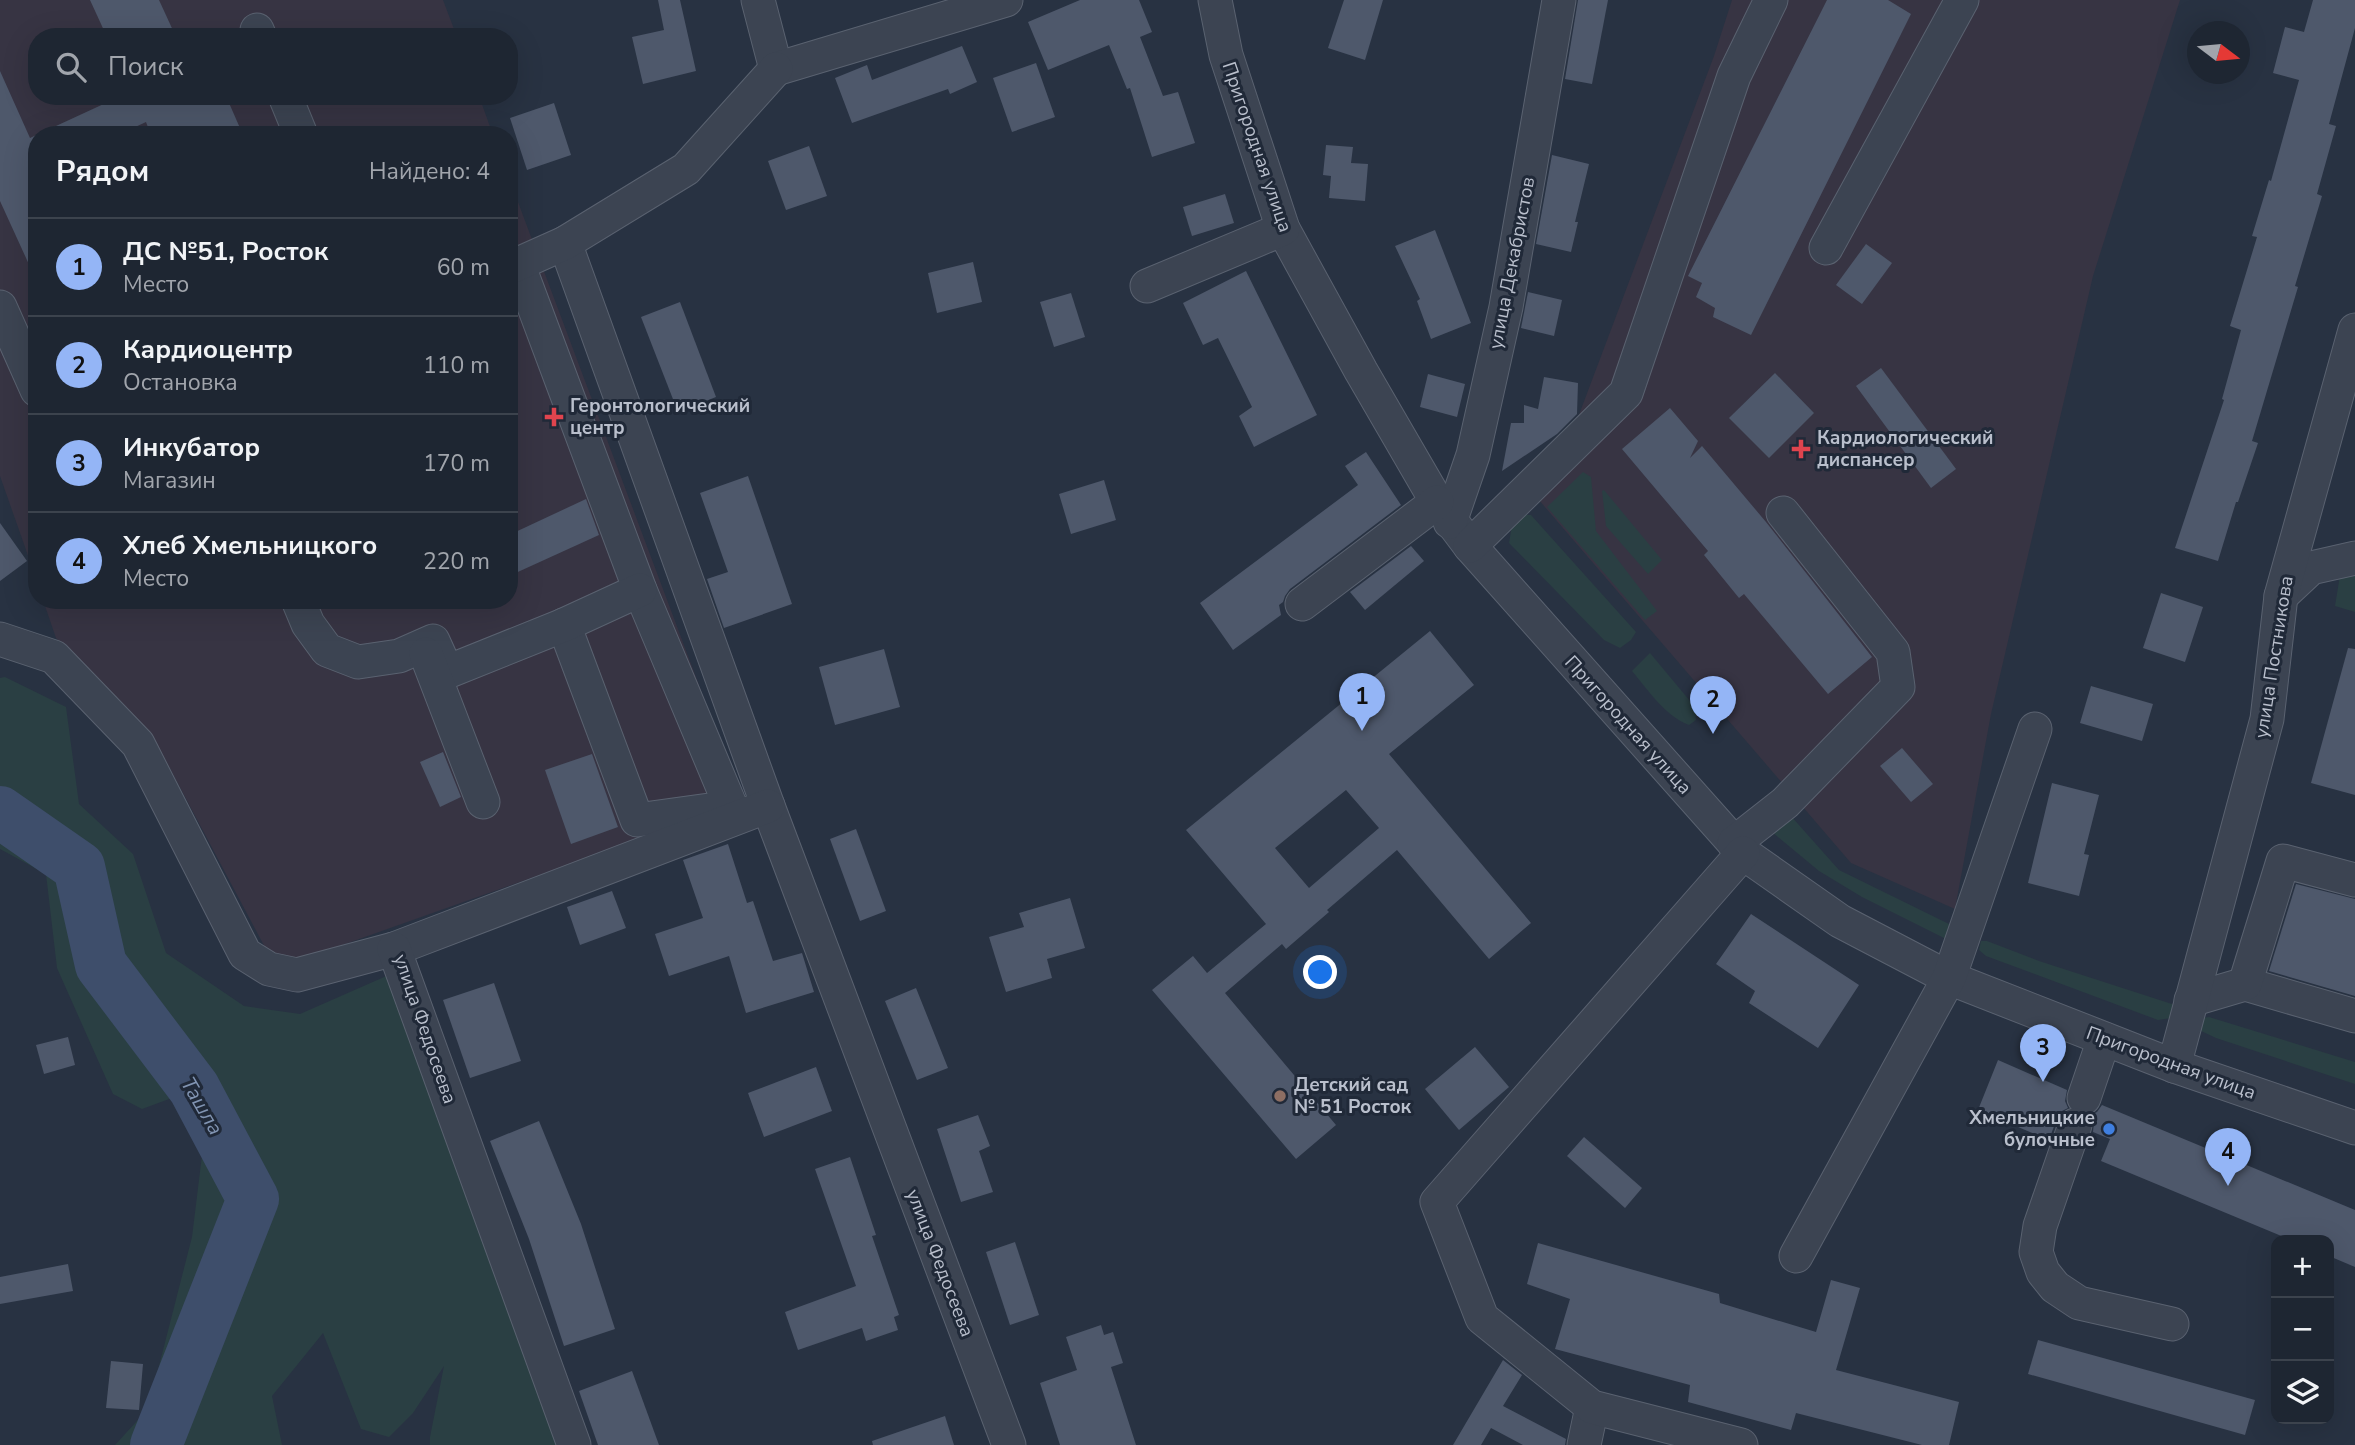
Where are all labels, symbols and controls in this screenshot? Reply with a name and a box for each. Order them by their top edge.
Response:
north arrow [2187,21,2250,84]
search box [28,28,518,105]
icon: search [52,48,90,86]
text: Поиск [108,49,184,84]
street label: Пригородная улица [1216,58,1298,236]
text: Рядом [56,151,149,192]
text: Найдено: 4 [369,156,490,187]
street label: улица Декабристов [1483,175,1541,351]
text: ДС №51, Росток [123,234,328,269]
text: 1 [72,252,86,283]
text: 60 m [437,252,490,283]
text: Место [123,269,189,300]
text: Кардиоцентр [123,332,293,367]
text: 2 [72,350,86,381]
text: 110 m [423,350,490,381]
text: Остановка [123,367,238,398]
place label: Геронтологический центр [570,393,750,441]
marker: Геронтологический центр [544,407,564,427]
place label: Кардиологический диспансер [1817,425,1993,473]
text: Инкубатор [123,430,260,465]
marker: Кардиологический диспансер [1791,439,1811,459]
text: 3 [72,448,86,479]
text: 170 m [423,448,490,479]
text: Магазин [123,465,216,496]
text: Хлеб Хмельницкого [123,528,377,563]
text: 4 [72,546,86,577]
text: 220 m [423,546,490,577]
text: Место [123,563,189,594]
street label: улица Постникова [2248,574,2300,740]
street label: Пригородная улица [1559,650,1697,800]
pin: 1 [1339,673,1385,731]
pin: 2 [1690,676,1736,734]
street label: улица Федосеева [387,951,463,1107]
your location [1303,955,1337,989]
street label: Пригородная улица [2083,1020,2259,1106]
pin: 3 [2020,1024,2066,1082]
water label: Ташла [174,1072,230,1140]
place label: Детский сад № 51 Росток [1294,1072,1412,1120]
marker: Детский сад № 51 Росток [1272,1088,1288,1104]
place label: Хмельницкие булочные [1968,1105,2095,1153]
marker: Хмельницкие булочные [2101,1121,2117,1137]
pin: 4 [2205,1128,2251,1186]
street label: улица Федосеева [900,1185,980,1341]
map controls [2271,1235,2334,1424]
button: + [2271,1235,2334,1298]
button: − [2271,1298,2334,1361]
button: layers [2271,1361,2334,1424]

